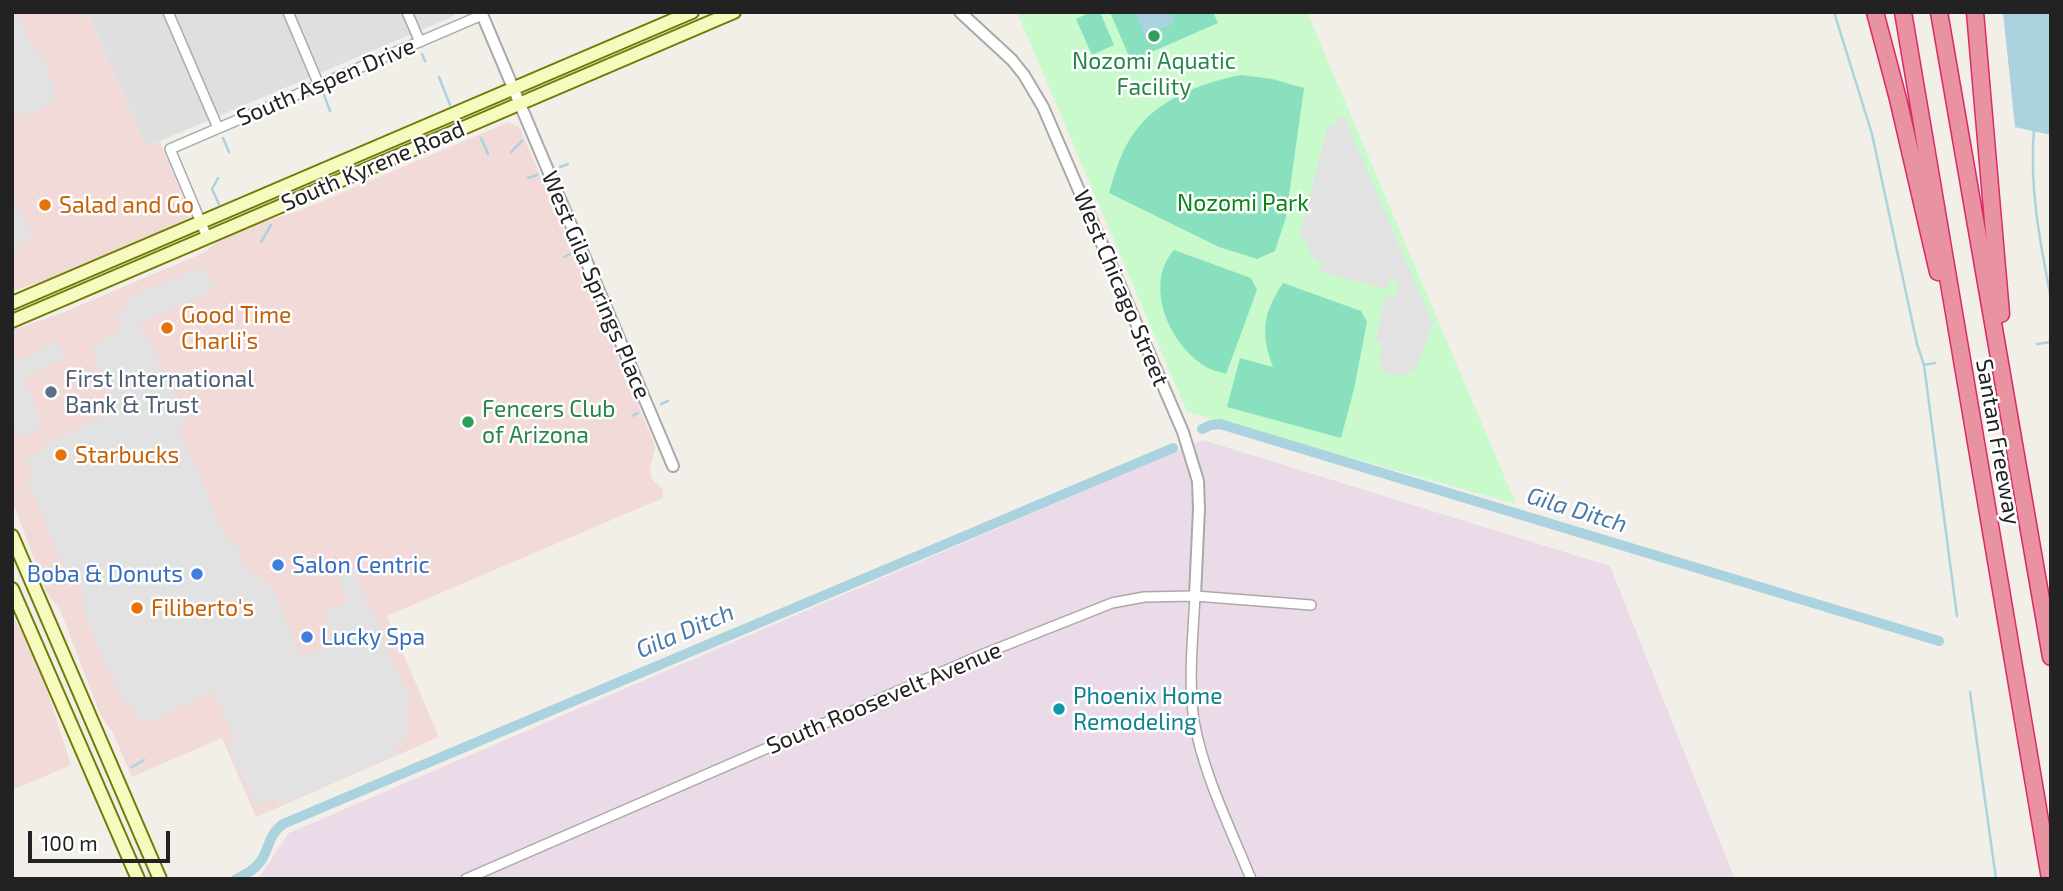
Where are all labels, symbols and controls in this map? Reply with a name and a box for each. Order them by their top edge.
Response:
marker: Nozomi Aquatic Facility [1146,28,1162,44]
street label: South Aspen Drive [233,32,419,132]
place label: Nozomi Aquatic Facility [1072,47,1236,101]
street label: South Kyrene Road [277,115,469,217]
street label: West Gila Springs Place [535,167,657,403]
street label: West Chicago Street [1067,186,1175,390]
park label: Nozomi Park [1177,189,1309,217]
place label: Salad and Go [59,191,194,219]
marker: Salad and Go [37,197,53,213]
place label: Good Time Charli’s [181,301,291,355]
marker: Good Time Charli’s [159,320,175,336]
street label: Santan Freeway [1970,357,2026,527]
place label: First International Bank & Trust [65,365,254,419]
marker: First International Bank & Trust [43,384,59,400]
place label: Fencers Club of Arizona [482,395,615,449]
marker: Fencers Club of Arizona [460,414,476,430]
place label: Starbucks [75,441,179,469]
marker: Starbucks [53,447,69,463]
water label: Gila Ditch [1523,481,1631,539]
place label: Salon Centric [292,551,430,579]
marker: Salon Centric [270,557,286,573]
place label: Boba & Donuts [27,560,183,588]
marker: Boba & Donuts [189,566,205,582]
place label: Filiberto's [151,594,254,622]
water label: Gila Ditch [632,598,738,664]
marker: Filiberto's [129,600,145,616]
place label: Lucky Spa [321,623,425,651]
marker: Lucky Spa [299,629,315,645]
street label: South Roosevelt Avenue [762,636,1006,760]
place label: Phoenix Home Remodeling [1073,682,1223,736]
marker: Phoenix Home Remodeling [1051,701,1067,717]
scale bar [32,818,173,862]
text: 100 m [41,830,98,855]

